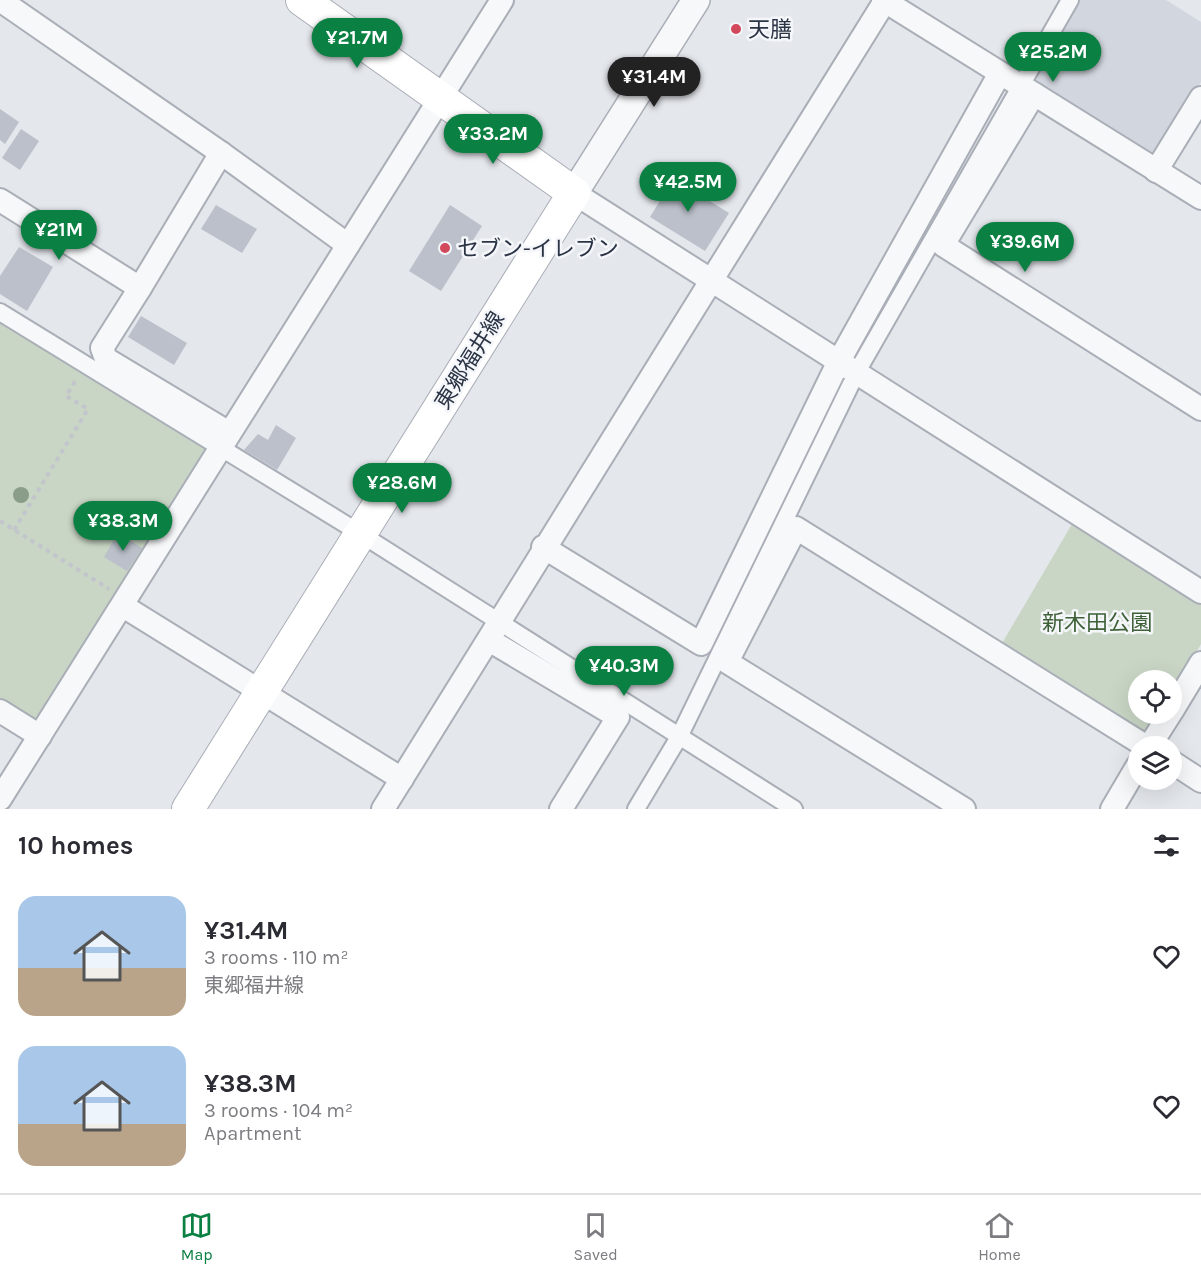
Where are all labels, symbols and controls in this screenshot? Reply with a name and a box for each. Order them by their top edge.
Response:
place label: 天膳 [748,17,792,43]
pin: ¥21.7M [308,18,406,69]
marker: 天膳 [729,22,743,36]
text: ¥21.7M [326,26,388,49]
pin: ¥25.2M [1004,32,1102,83]
text: ¥25.2M [1018,40,1088,63]
pin: ¥31.4M [605,57,703,108]
text: ¥31.4M [622,65,687,88]
pin: ¥33.2M [444,114,542,165]
text: ¥33.2M [458,122,528,145]
pin: ¥42.5M [639,162,737,213]
text: ¥42.5M [653,170,723,193]
pin: ¥21M [23,210,95,261]
text: ¥21M [35,218,83,241]
pin: ¥39.6M [976,222,1074,273]
text: ¥39.6M [990,230,1060,253]
place label: セブン-イレブン [457,236,619,262]
marker: セブン-イレブン [438,241,452,255]
street label: 東郷福井線 [430,307,510,414]
pin: ¥28.6M [353,463,451,514]
text: ¥28.6M [367,471,437,494]
pin: ¥38.3M [74,501,172,552]
text: ¥38.3M [87,509,159,532]
park label: 新木田公園 [1042,610,1152,636]
pin: ¥40.3M [575,646,673,697]
text: ¥40.3M [589,654,659,677]
map controls [1128,670,1182,790]
button: locate [1128,670,1182,724]
button: layers [1128,736,1182,790]
icon: filters [1150,829,1183,862]
text: 10 homes [18,830,133,861]
text: ¥31.4M [204,915,289,946]
icon: home [66,920,138,992]
icon: heart [1150,940,1183,973]
text: 3 rooms · 110 m² [204,946,349,969]
text: 東郷福井線 [204,974,304,997]
text: ¥38.3M [204,1068,297,1099]
icon: home [66,1070,138,1142]
icon: heart [1150,1090,1183,1123]
text: 3 rooms · 104 m² [204,1099,353,1122]
text: Apartment [204,1122,302,1145]
tab: Map [180,1209,213,1264]
tab: Saved [574,1209,618,1264]
tab: Home [978,1209,1021,1264]

